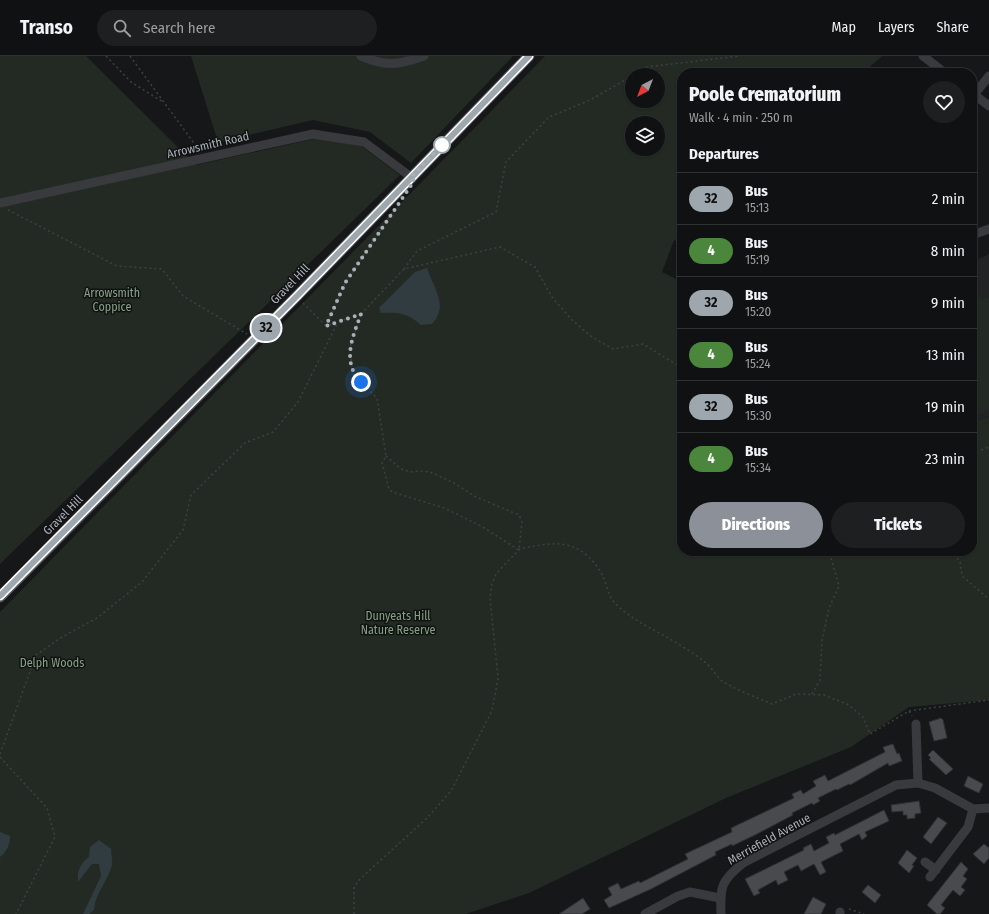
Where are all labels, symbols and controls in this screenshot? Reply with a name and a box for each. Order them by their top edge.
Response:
search box [97,10,377,46]
text: Transo [20,16,73,39]
icon: search [111,17,133,39]
text: Search here [143,19,215,37]
text: Map [832,19,856,36]
text: Layers [878,19,914,36]
text: Share [936,19,969,36]
north arrow [625,68,665,108]
map controls [625,68,665,156]
button: heart [923,81,965,123]
text: Poole Crematorium [689,83,841,106]
text: Walk · 4 min · 250 m [689,110,793,125]
button: layers [625,116,665,156]
street label: Arrowsmith Road [166,129,250,161]
unlabelled marker [433,136,451,154]
text: Departures [689,145,759,163]
text: Bus [745,182,768,200]
text: 32 [705,190,718,207]
text: 2 min [932,190,965,208]
text: 15:13 [745,200,769,215]
text: Bus [745,234,768,252]
text: 4 [707,242,715,259]
text: 8 min [931,242,965,260]
text: 15:19 [745,252,770,267]
street label: Gravel Hill [268,261,312,307]
park label: Arrowsmith Coppice [84,286,140,314]
text: Bus [745,286,768,304]
text: 32 [705,294,718,311]
text: 9 min [931,294,965,312]
text: 15:20 [745,304,771,319]
line badge: 32 [248,315,284,341]
text: 32 [260,319,273,336]
text: Bus [745,338,768,356]
text: 4 [707,346,715,363]
text: 13 min [926,346,965,364]
text: 15:24 [745,356,771,371]
your location [351,372,371,392]
text: Bus [745,390,768,408]
text: 32 [705,398,718,415]
text: 19 min [925,398,965,416]
text: 15:30 [745,408,772,423]
text: Bus [745,442,768,460]
text: 4 [707,450,715,467]
text: 23 min [925,450,965,468]
text: 15:34 [745,460,771,475]
street label: Gravel Hill [40,492,86,538]
button: Directions [689,502,823,548]
button: Tickets [831,502,965,548]
park label: Dunyeats Hill Nature Reserve [361,609,435,637]
park label: Delph Woods [20,656,84,670]
street label: Merriefield Avenue [725,810,813,868]

